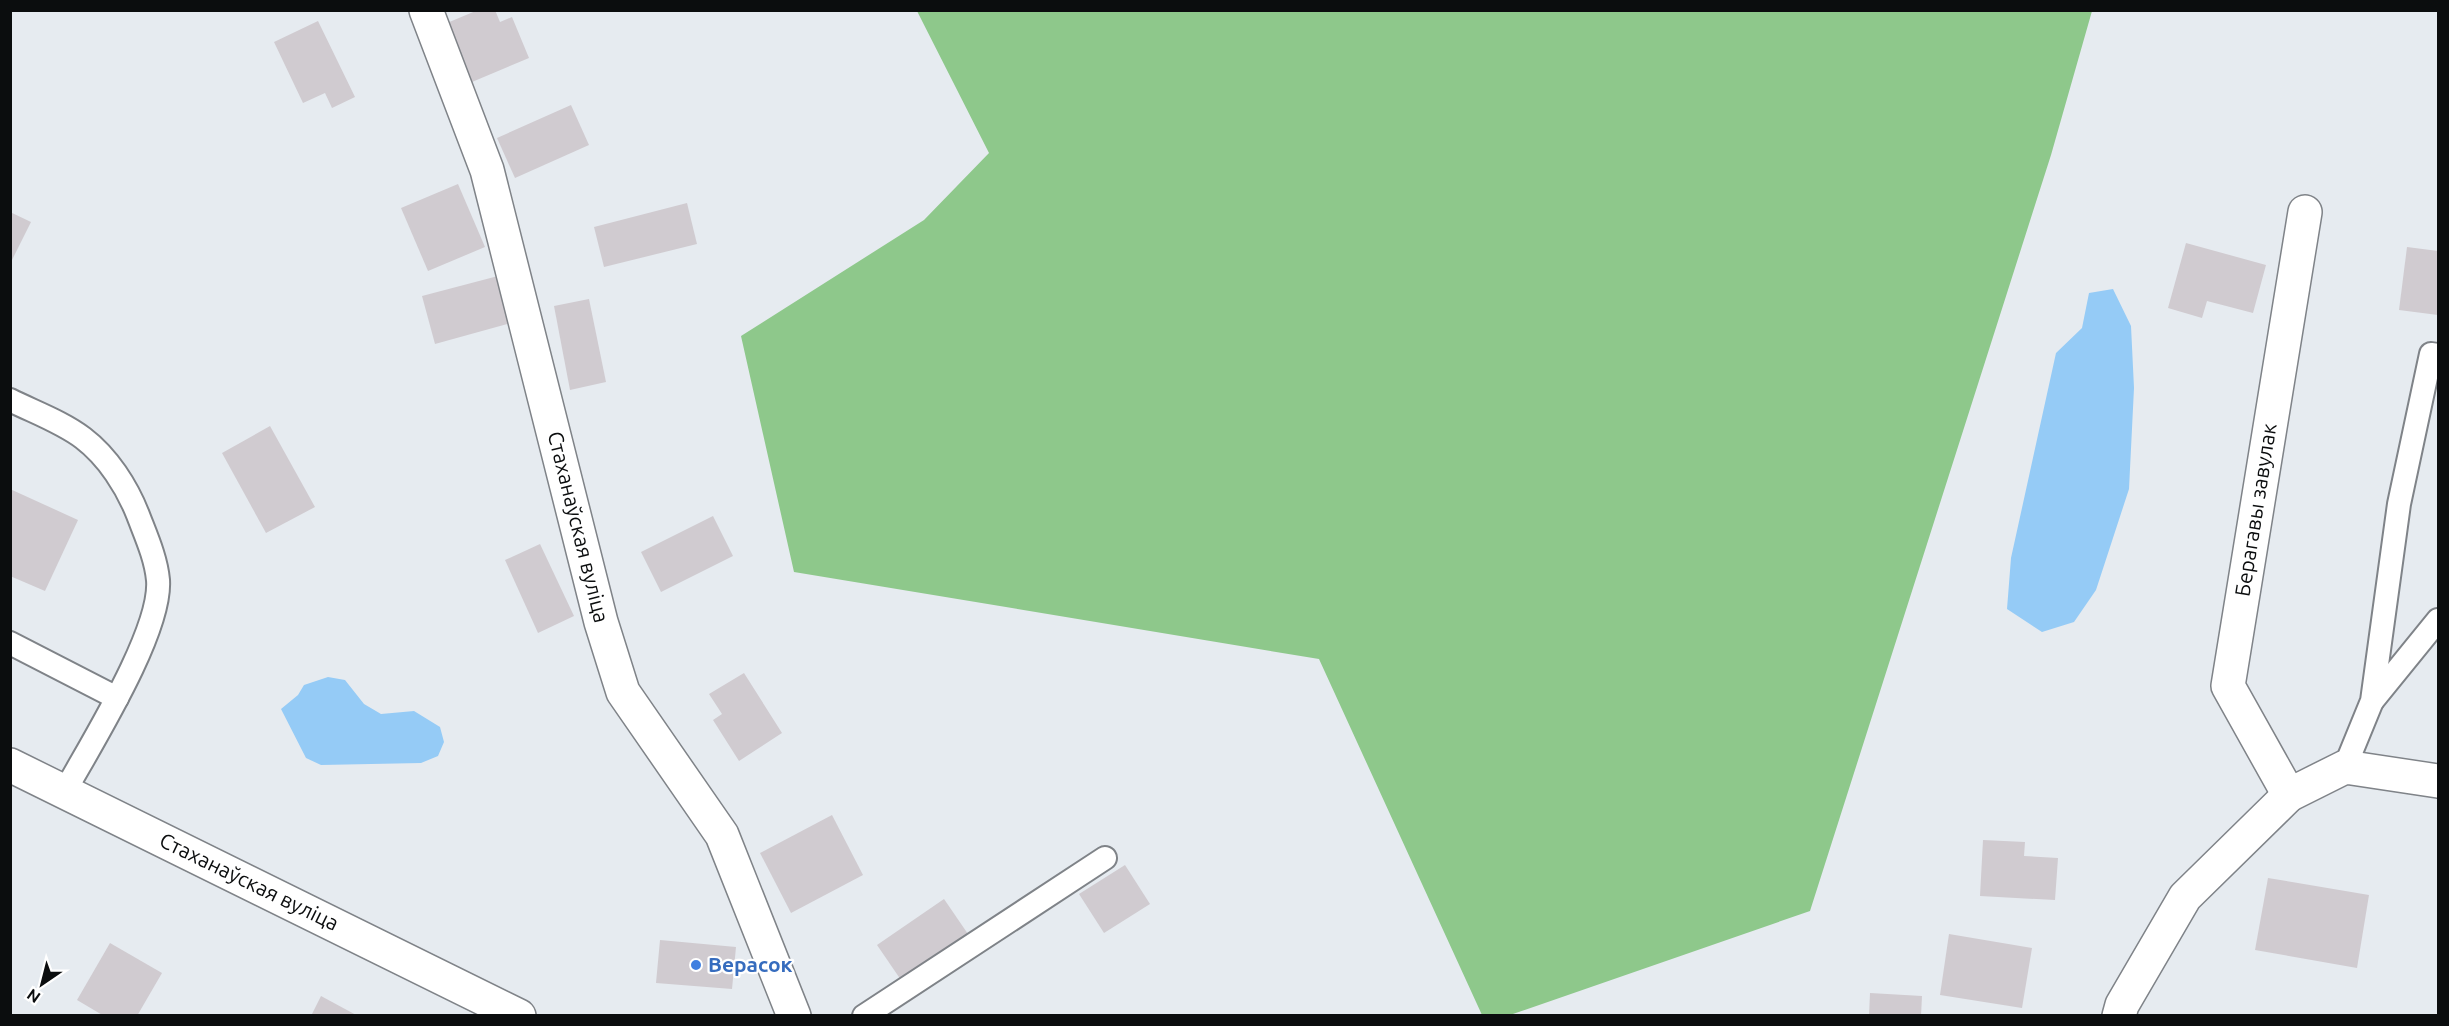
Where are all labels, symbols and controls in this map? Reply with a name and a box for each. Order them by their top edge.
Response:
street label: Берагавы завулак [2229,421,2281,598]
street label: Стаханаўская вуліца [544,429,614,625]
street label: Стаханаўская вуліца [156,827,343,935]
place label: Верасок [708,952,793,976]
north arrow [12,954,72,1014]
marker: Верасок [689,958,703,972]
text: N [23,985,43,1007]

